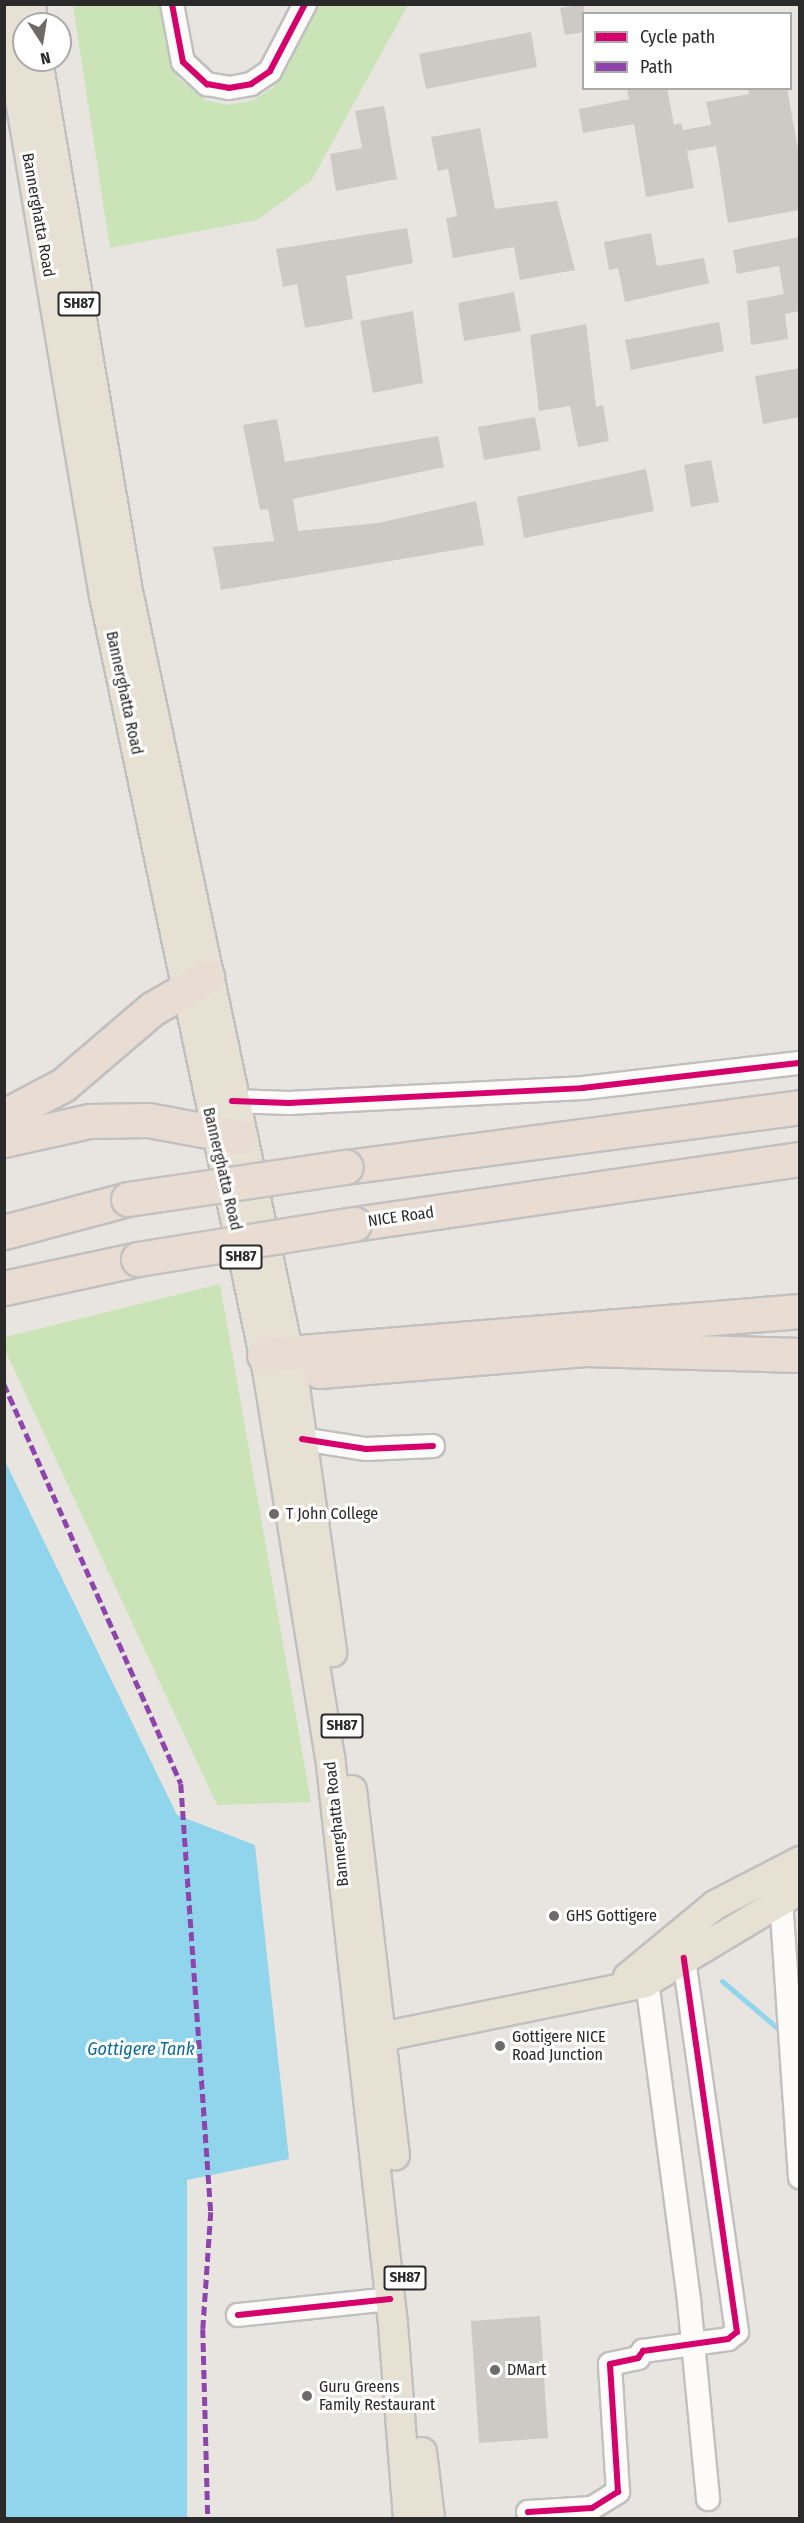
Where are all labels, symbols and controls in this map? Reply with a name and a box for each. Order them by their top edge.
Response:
north arrow [12,12,72,72]
legend [582,12,792,90]
text: Cycle path [640,26,715,48]
text: N [39,48,52,68]
text: Path [640,56,673,78]
street label: Bannerghatta Road [18,151,58,279]
road number: SH87 [56,292,101,316]
street label: Bannerghatta Road [102,630,146,756]
street label: Bannerghatta Road [199,1106,245,1232]
street label: NICE Road [367,1203,435,1231]
road number: SH87 [218,1245,264,1269]
place label: T John College [286,1504,378,1524]
marker: T John College [267,1507,281,1521]
road number: SH87 [320,1714,364,1738]
street label: Bannerghatta Road [321,1761,353,1887]
place label: GHS Gottigere [566,1906,657,1926]
marker: GHS Gottigere [547,1909,561,1923]
place label: Gottigere NICE Road Junction [512,2027,606,2065]
water label: Gottigere Tank [87,2038,195,2060]
marker: Gottigere NICE Road Junction [493,2039,507,2053]
road number: SH87 [382,2266,428,2290]
place label: DMart [507,2360,546,2380]
marker: DMart [488,2363,502,2377]
place label: Guru Greens Family Restaurant [319,2377,435,2415]
marker: Guru Greens Family Restaurant [300,2389,314,2403]

